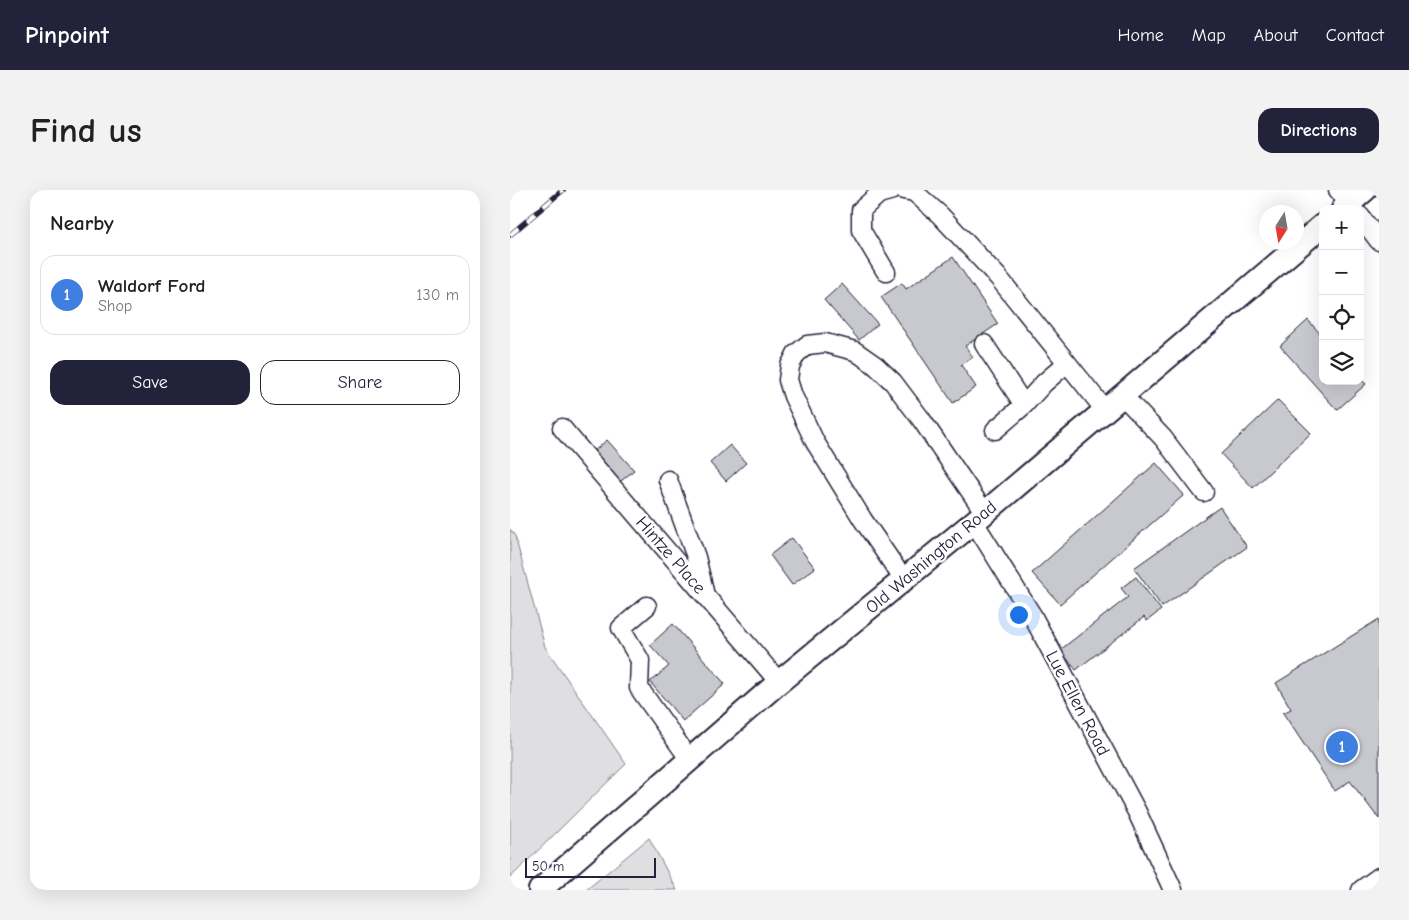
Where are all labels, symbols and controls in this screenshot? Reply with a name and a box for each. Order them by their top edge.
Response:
text: Pinpoint [25,21,109,49]
text: Home [1117,25,1164,46]
text: Map [1192,25,1226,46]
text: About [1254,25,1298,46]
text: Contact [1326,25,1384,46]
button: Directions [1258,108,1379,153]
text: Find us [30,110,142,151]
north arrow [1259,205,1304,250]
map controls [1319,205,1364,385]
button: + [1319,205,1364,250]
text: Nearby [50,211,114,235]
button: − [1319,250,1364,295]
text: Waldorf Ford [98,275,205,297]
text: 1 [64,286,70,304]
text: 130 m [416,286,459,304]
button: locate [1319,295,1364,340]
text: Shop [98,297,132,315]
button: layers [1319,340,1364,385]
button: Save [50,360,250,405]
button: Share [260,360,460,405]
street label: Old Washington Road [862,496,1001,618]
street label: Hintze Place [631,512,710,598]
your location [1006,602,1032,628]
street label: Lue Ellen Road [1041,647,1114,759]
pin: 1 [1326,728,1358,766]
scale bar [525,855,656,878]
text: 50 m [532,858,564,875]

